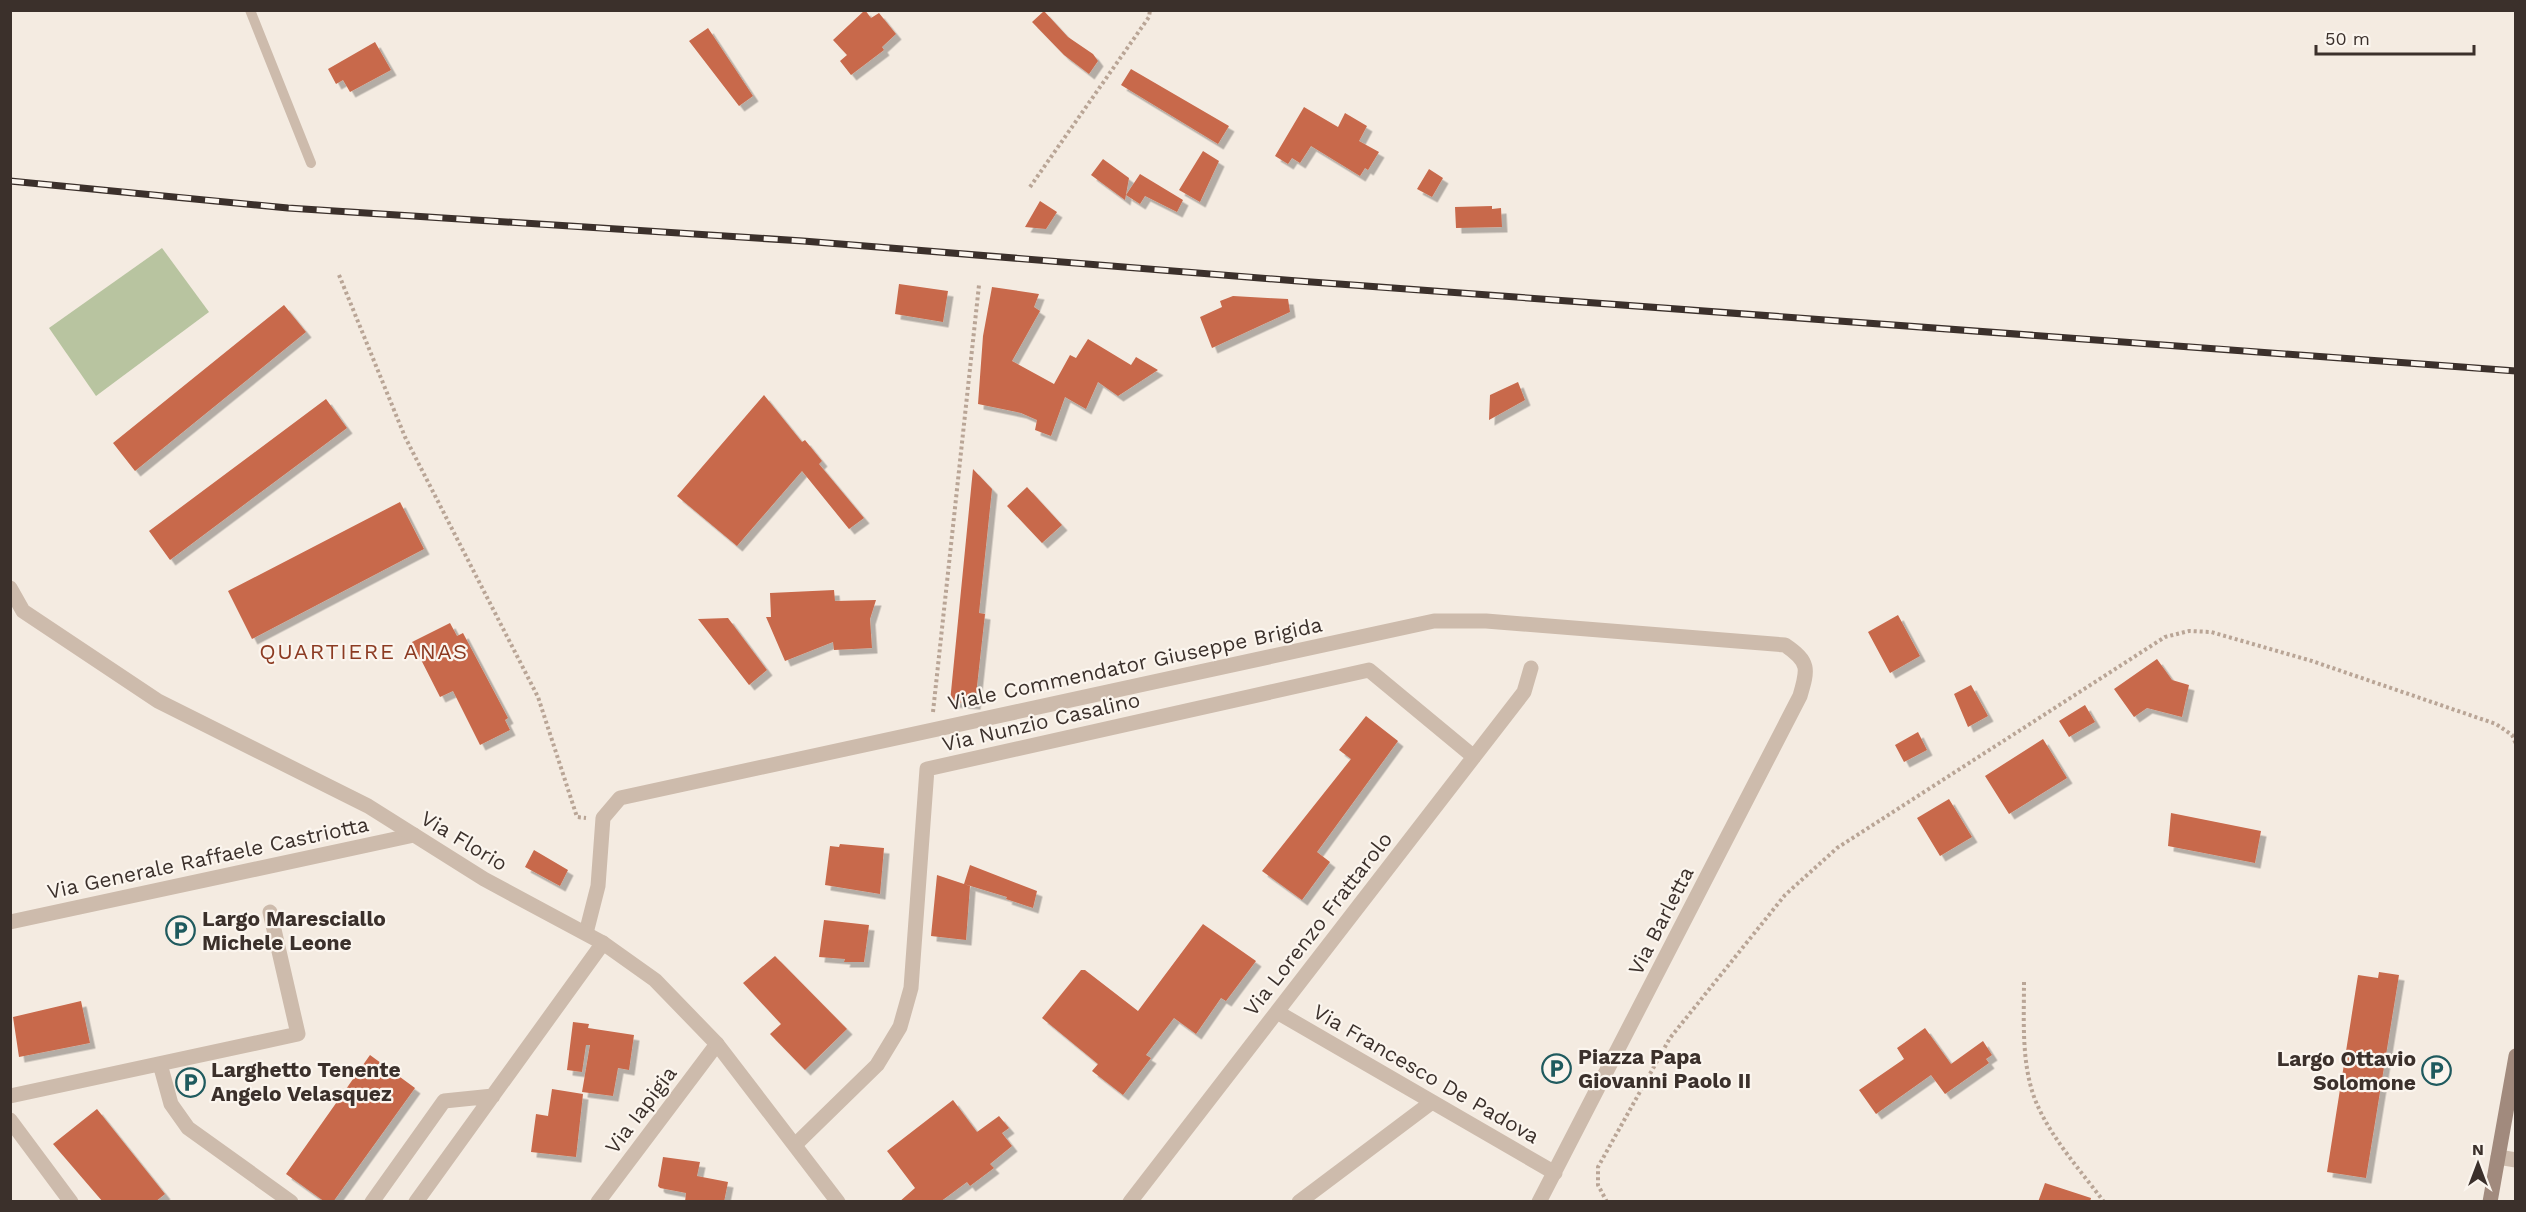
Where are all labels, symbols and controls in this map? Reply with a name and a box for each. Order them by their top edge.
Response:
scale bar [2316,18,2474,56]
text: 50 m [2325,28,2370,49]
street label: Viale Commendator Giuseppe Brigida [945,612,1325,715]
district label: QUARTIERE ANAS [259,639,469,664]
street label: Via Nunzio Casalino [939,687,1142,756]
street label: Via Florio [417,805,512,876]
street label: Via Generale Raffaele Castriotta [45,811,371,904]
street label: Via Lorenzo Frattarolo [1238,827,1397,1021]
street label: Via Barletta [1623,862,1699,979]
place label: Largo Maresciallo Michele Leone [202,906,386,955]
parking icon: Largo Maresciallo Michele Leone [165,915,197,947]
street label: Via Francesco De Padova [1309,999,1544,1149]
place label: Piazza Papa Giovanni Paolo II [1578,1044,1751,1093]
place label: Largo Ottavio Solomone [2277,1046,2416,1095]
parking icon: Piazza Papa Giovanni Paolo II [1541,1053,1573,1085]
parking icon: Largo Ottavio Solomone [2421,1055,2453,1087]
place label: Larghetto Tenente Angelo Velasquez [211,1057,401,1106]
street label: Via Iapigia [600,1061,682,1158]
parking icon: Larghetto Tenente Angelo Velasquez [174,1066,206,1098]
north arrow [2448,1134,2508,1194]
text: N [2472,1140,2484,1159]

